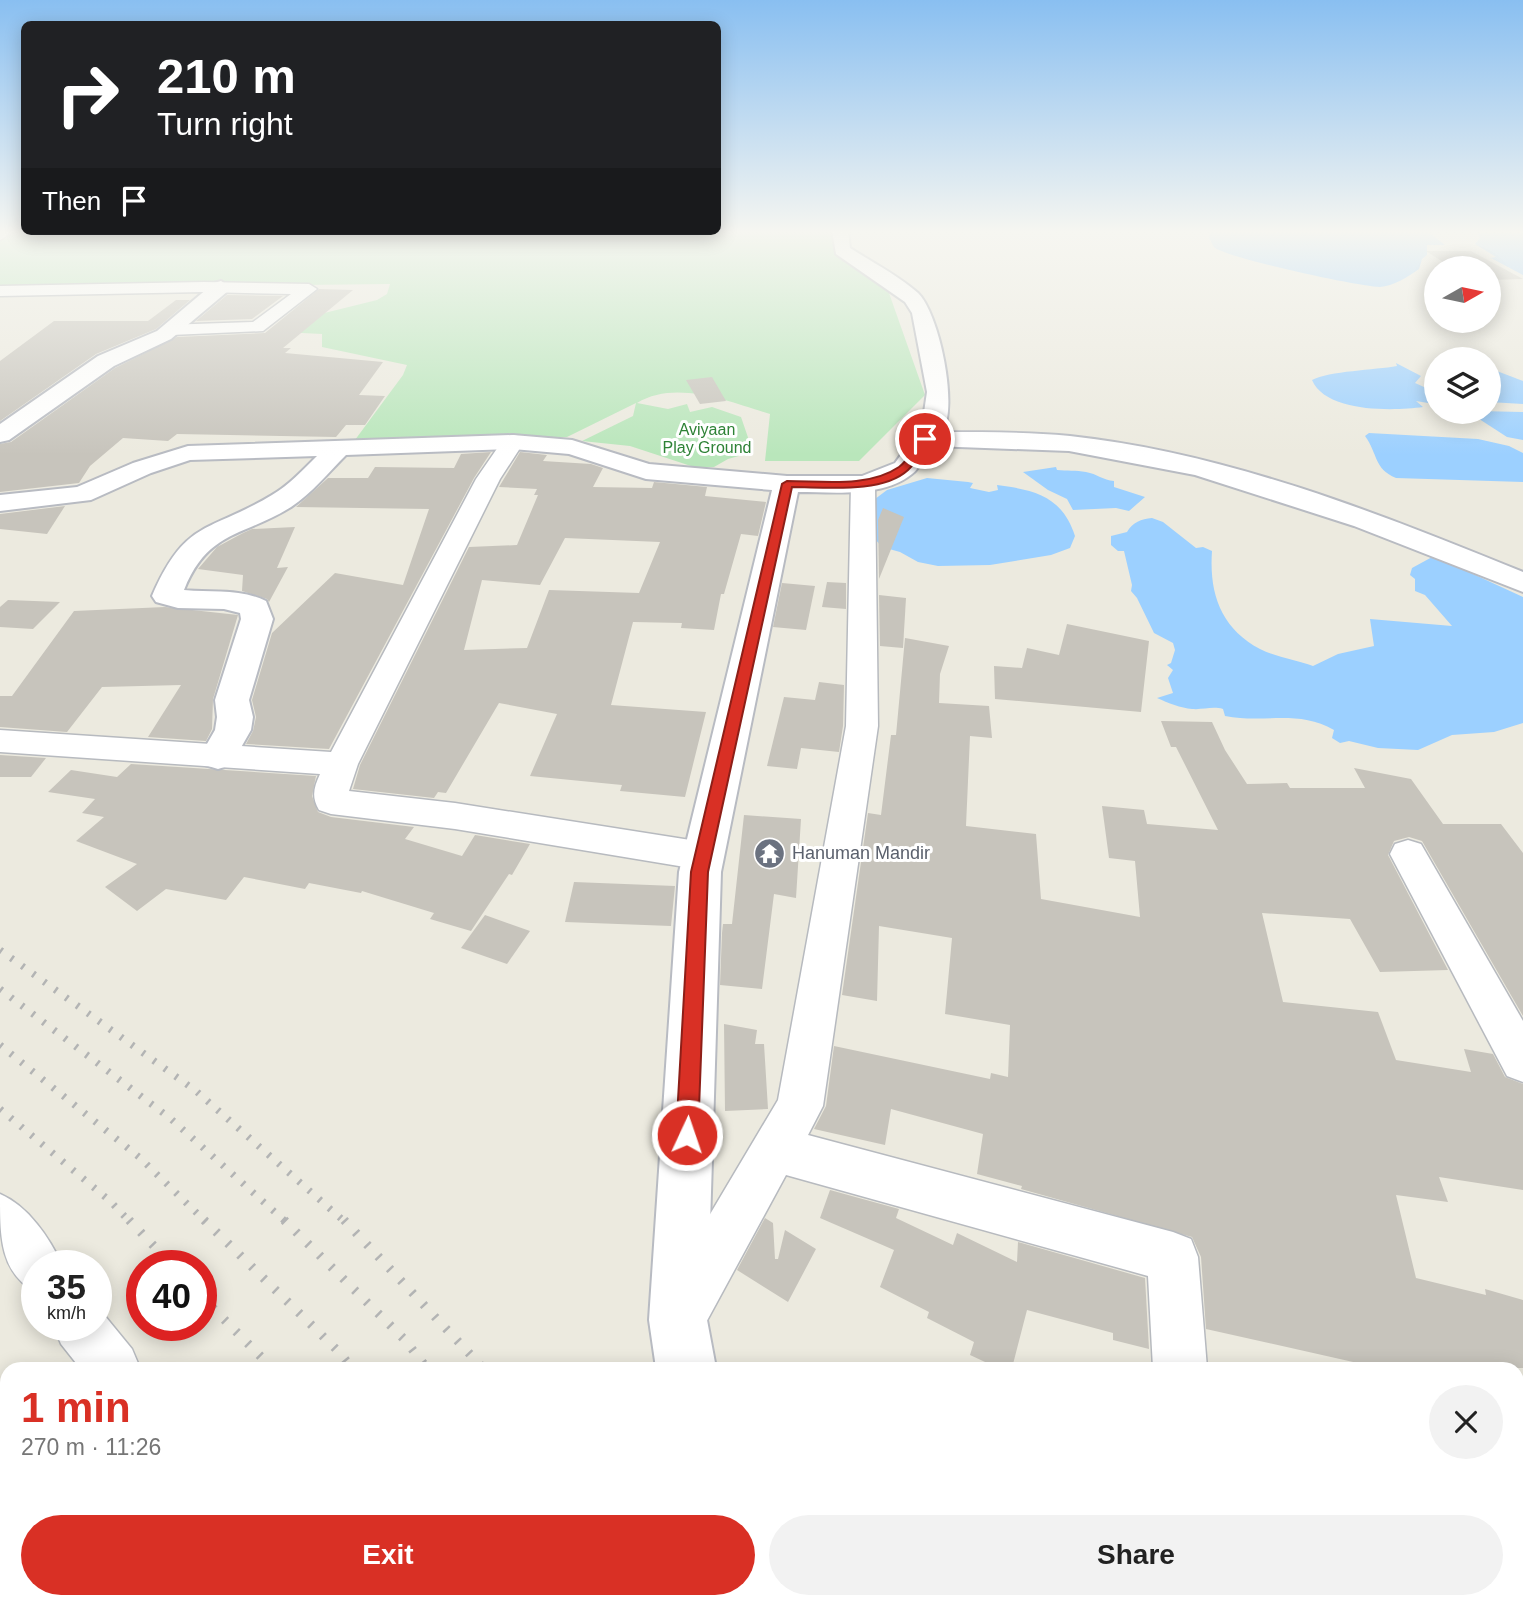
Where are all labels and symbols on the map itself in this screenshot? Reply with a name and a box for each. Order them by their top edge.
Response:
north arrow [1424,256,1502,332]
pin [895,409,955,469]
park label: Aviyaan Play Ground [663,421,751,456]
temple icon: Hanuman Mandir [752,836,786,870]
place label: Hanuman Mandir [792,843,930,863]
position arrow [650,1098,724,1172]
speed limit sign: 40 [126,1250,217,1341]

